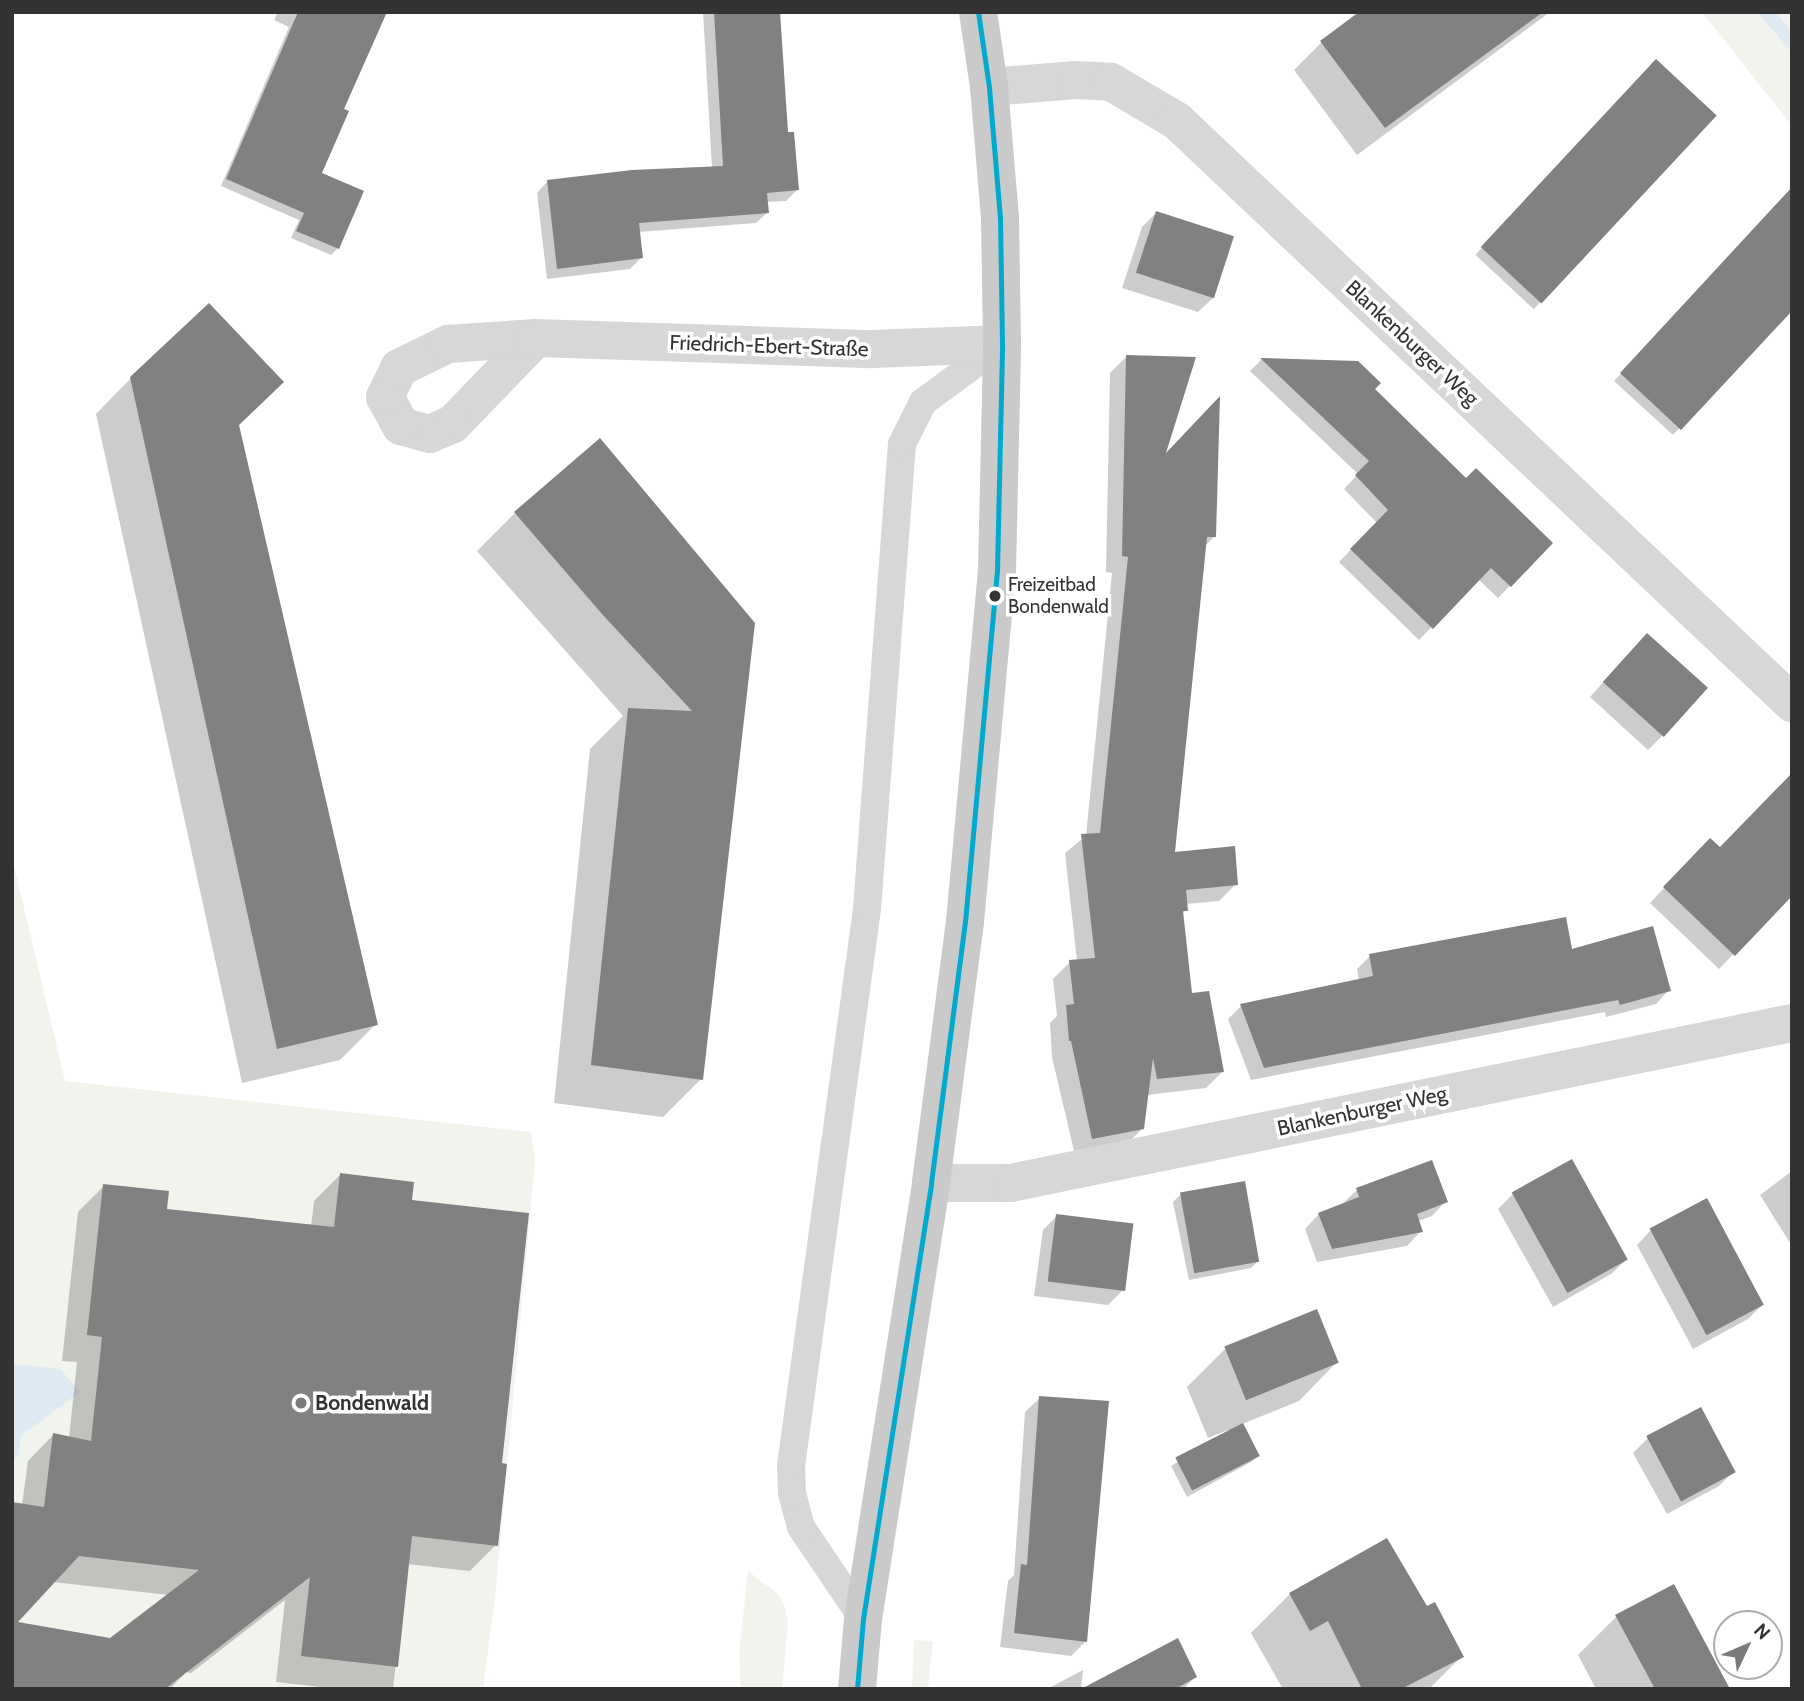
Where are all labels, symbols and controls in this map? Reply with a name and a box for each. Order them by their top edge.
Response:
street label: Blankenburger Weg [1340,275,1484,411]
street label: Friedrich-Ebert-Straße [669,330,869,362]
place label: Freizeitbad Bondenwald [1008,574,1109,618]
marker: Freizeitbad Bondenwald [988,589,1002,603]
street label: Blankenburger Weg [1275,1081,1449,1141]
place label: Bondenwald [315,1390,429,1416]
marker: Bondenwald [293,1395,309,1411]
north arrow [1713,1610,1783,1680]
text: N [1749,1619,1775,1644]

